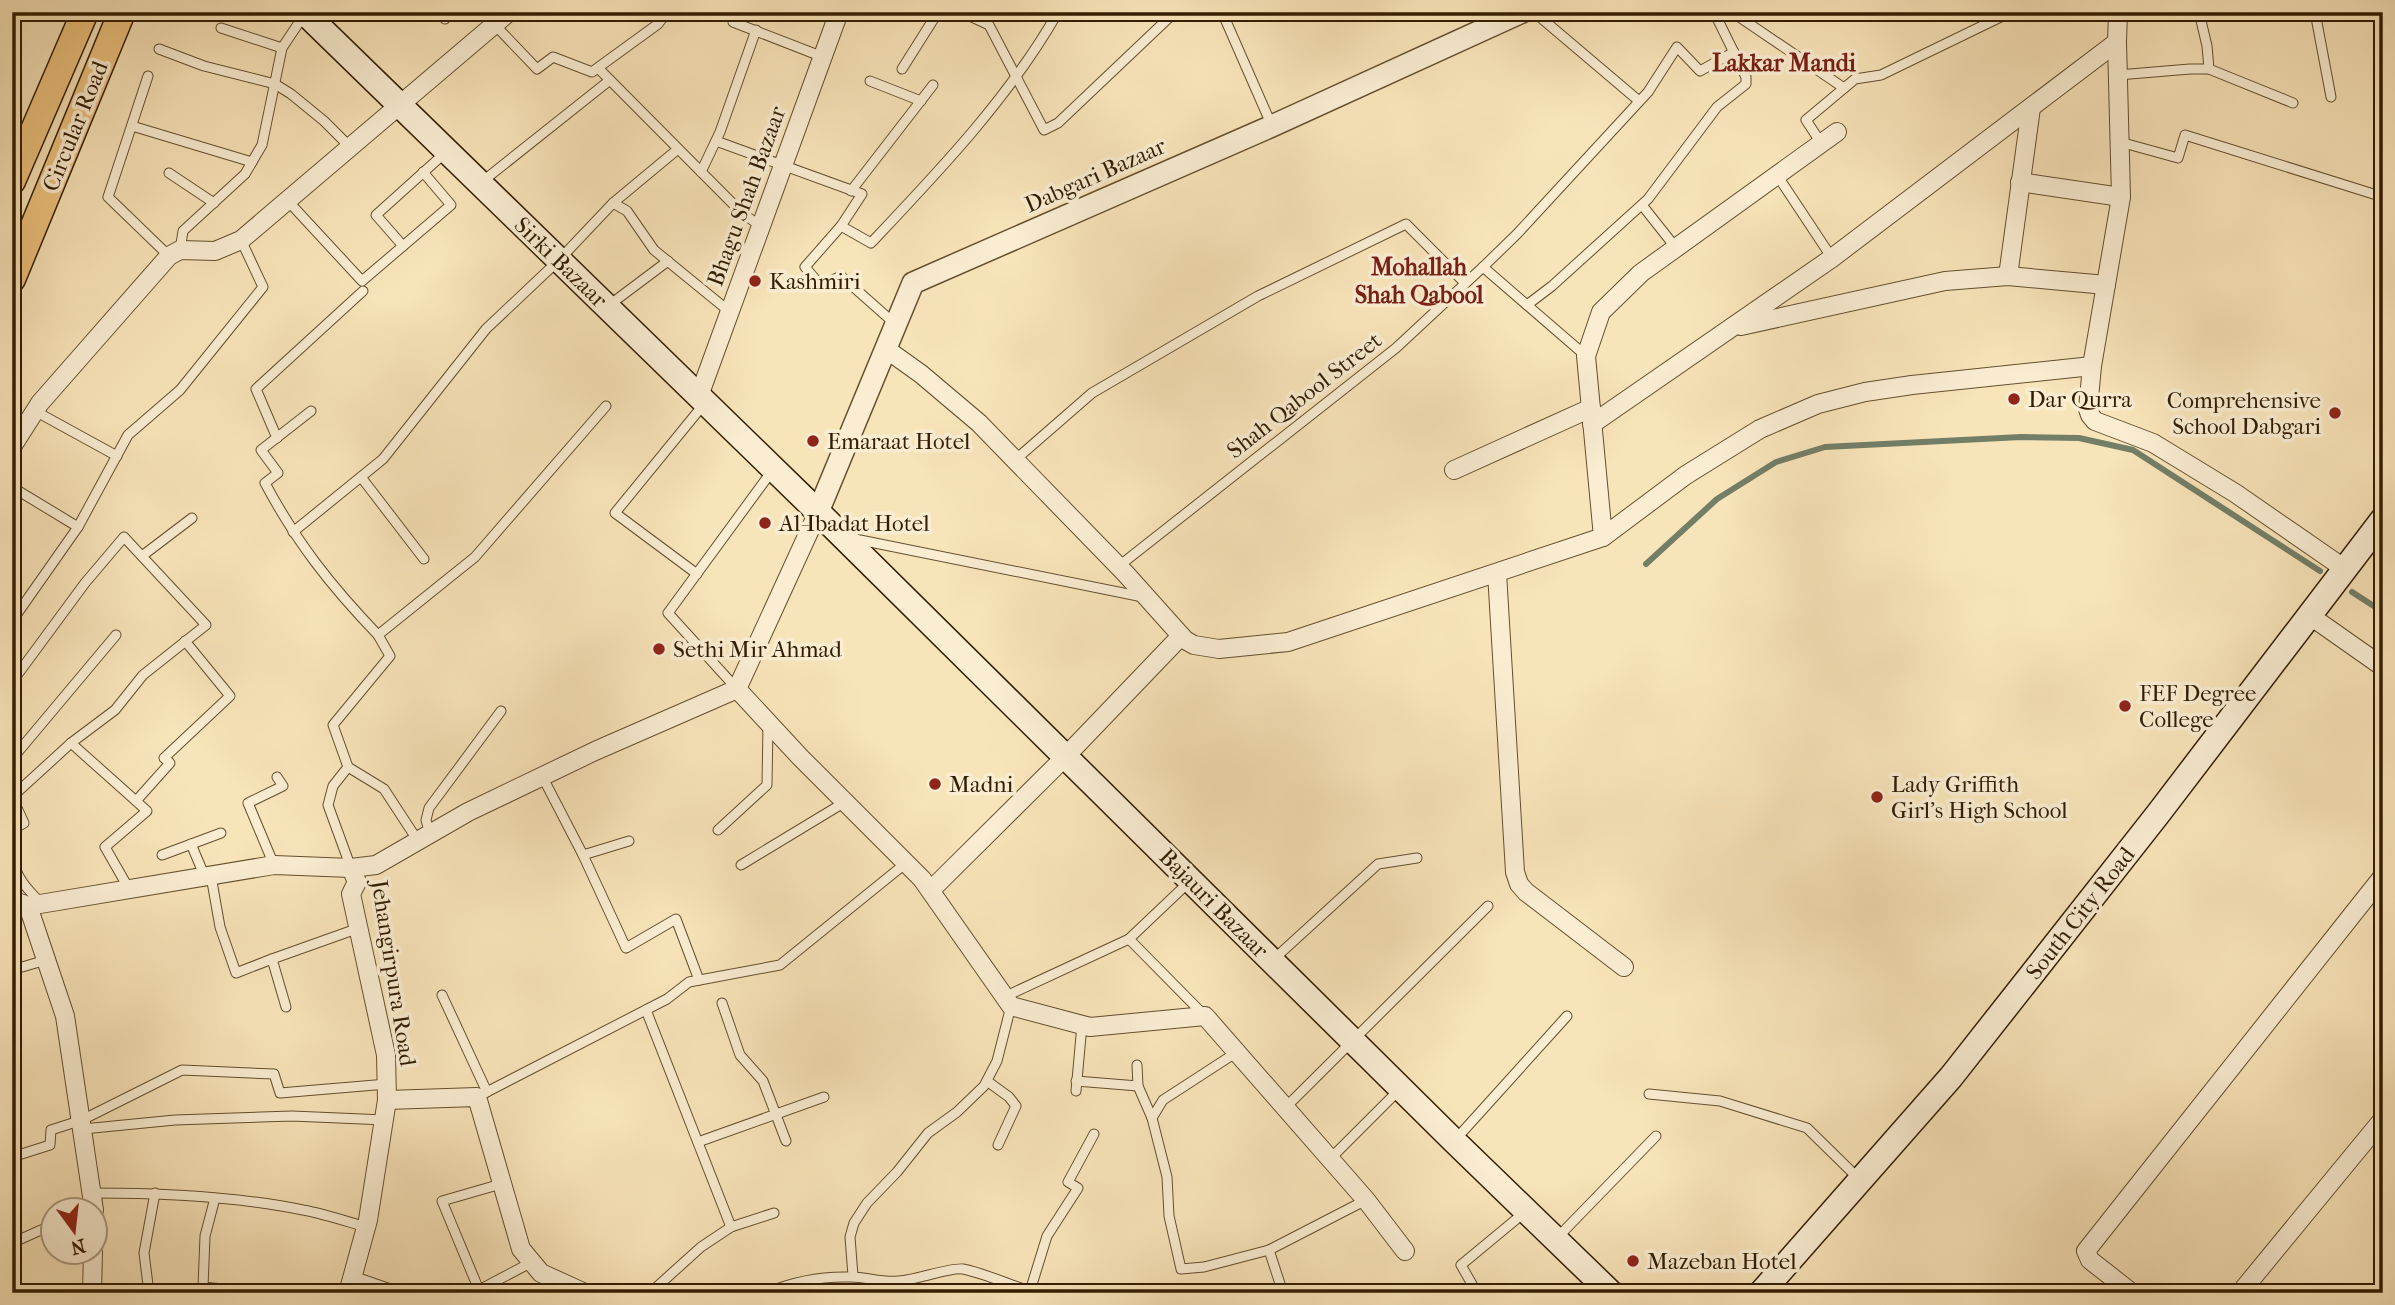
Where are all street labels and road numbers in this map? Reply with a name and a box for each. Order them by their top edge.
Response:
street label: Circular Road [37,57,114,195]
street label: Bhagu Shah Bazaar [701,102,792,290]
street label: Dabgari Bazaar [1021,132,1170,219]
street label: Sirki Bazaar [509,211,613,313]
street label: Shah Qabool Street [1222,327,1387,464]
street label: South City Road [2020,841,2141,985]
street label: Bajauri Bazaar [1153,843,1274,964]
street label: Jehangirpura Road [365,876,422,1068]

